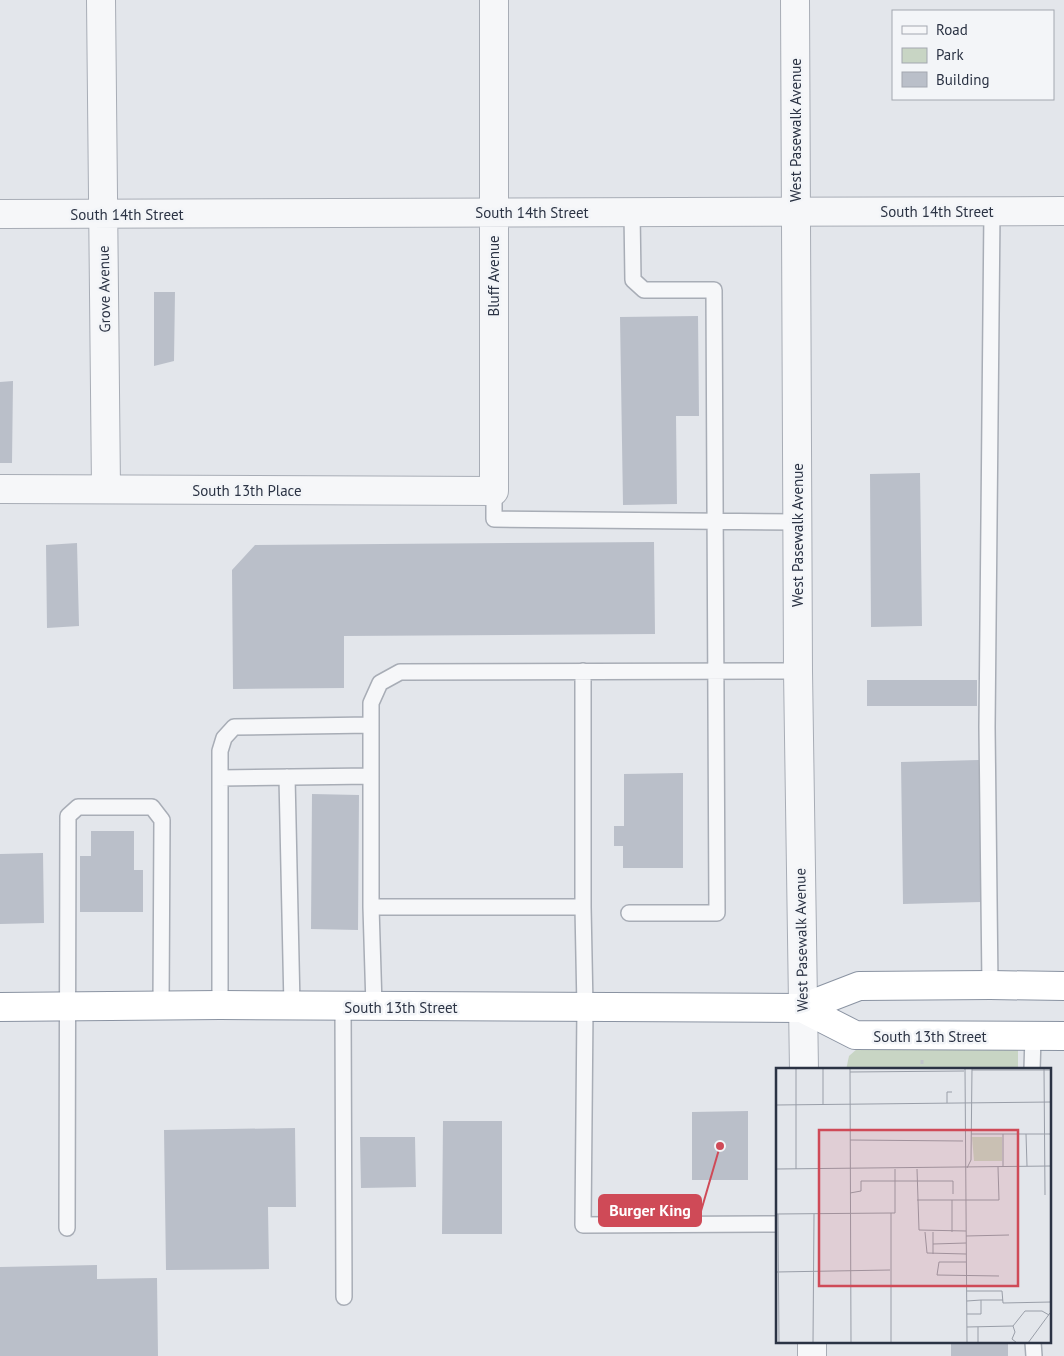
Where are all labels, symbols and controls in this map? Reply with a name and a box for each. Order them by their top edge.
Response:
legend [892,10,1054,100]
text: Road [936,20,968,39]
text: Park [936,45,964,64]
street label: West Pasewalk Avenue [786,58,805,202]
text: Building [936,70,990,89]
street label: South 14th Street [880,202,994,221]
street label: South 14th Street [475,203,589,222]
street label: South 14th Street [70,205,184,224]
street label: Bluff Avenue [484,235,503,317]
street label: Grove Avenue [94,245,114,333]
street label: West Pasewalk Avenue [788,463,807,607]
street label: South 13th Place [192,481,302,500]
street label: West Pasewalk Avenue [790,868,812,1012]
street label: South 13th Street [344,998,458,1017]
street label: South 13th Street [873,1027,987,1046]
inset map [776,1068,1052,1344]
callout: Burger King [599,1195,701,1226]
text: Burger King [609,1200,691,1220]

